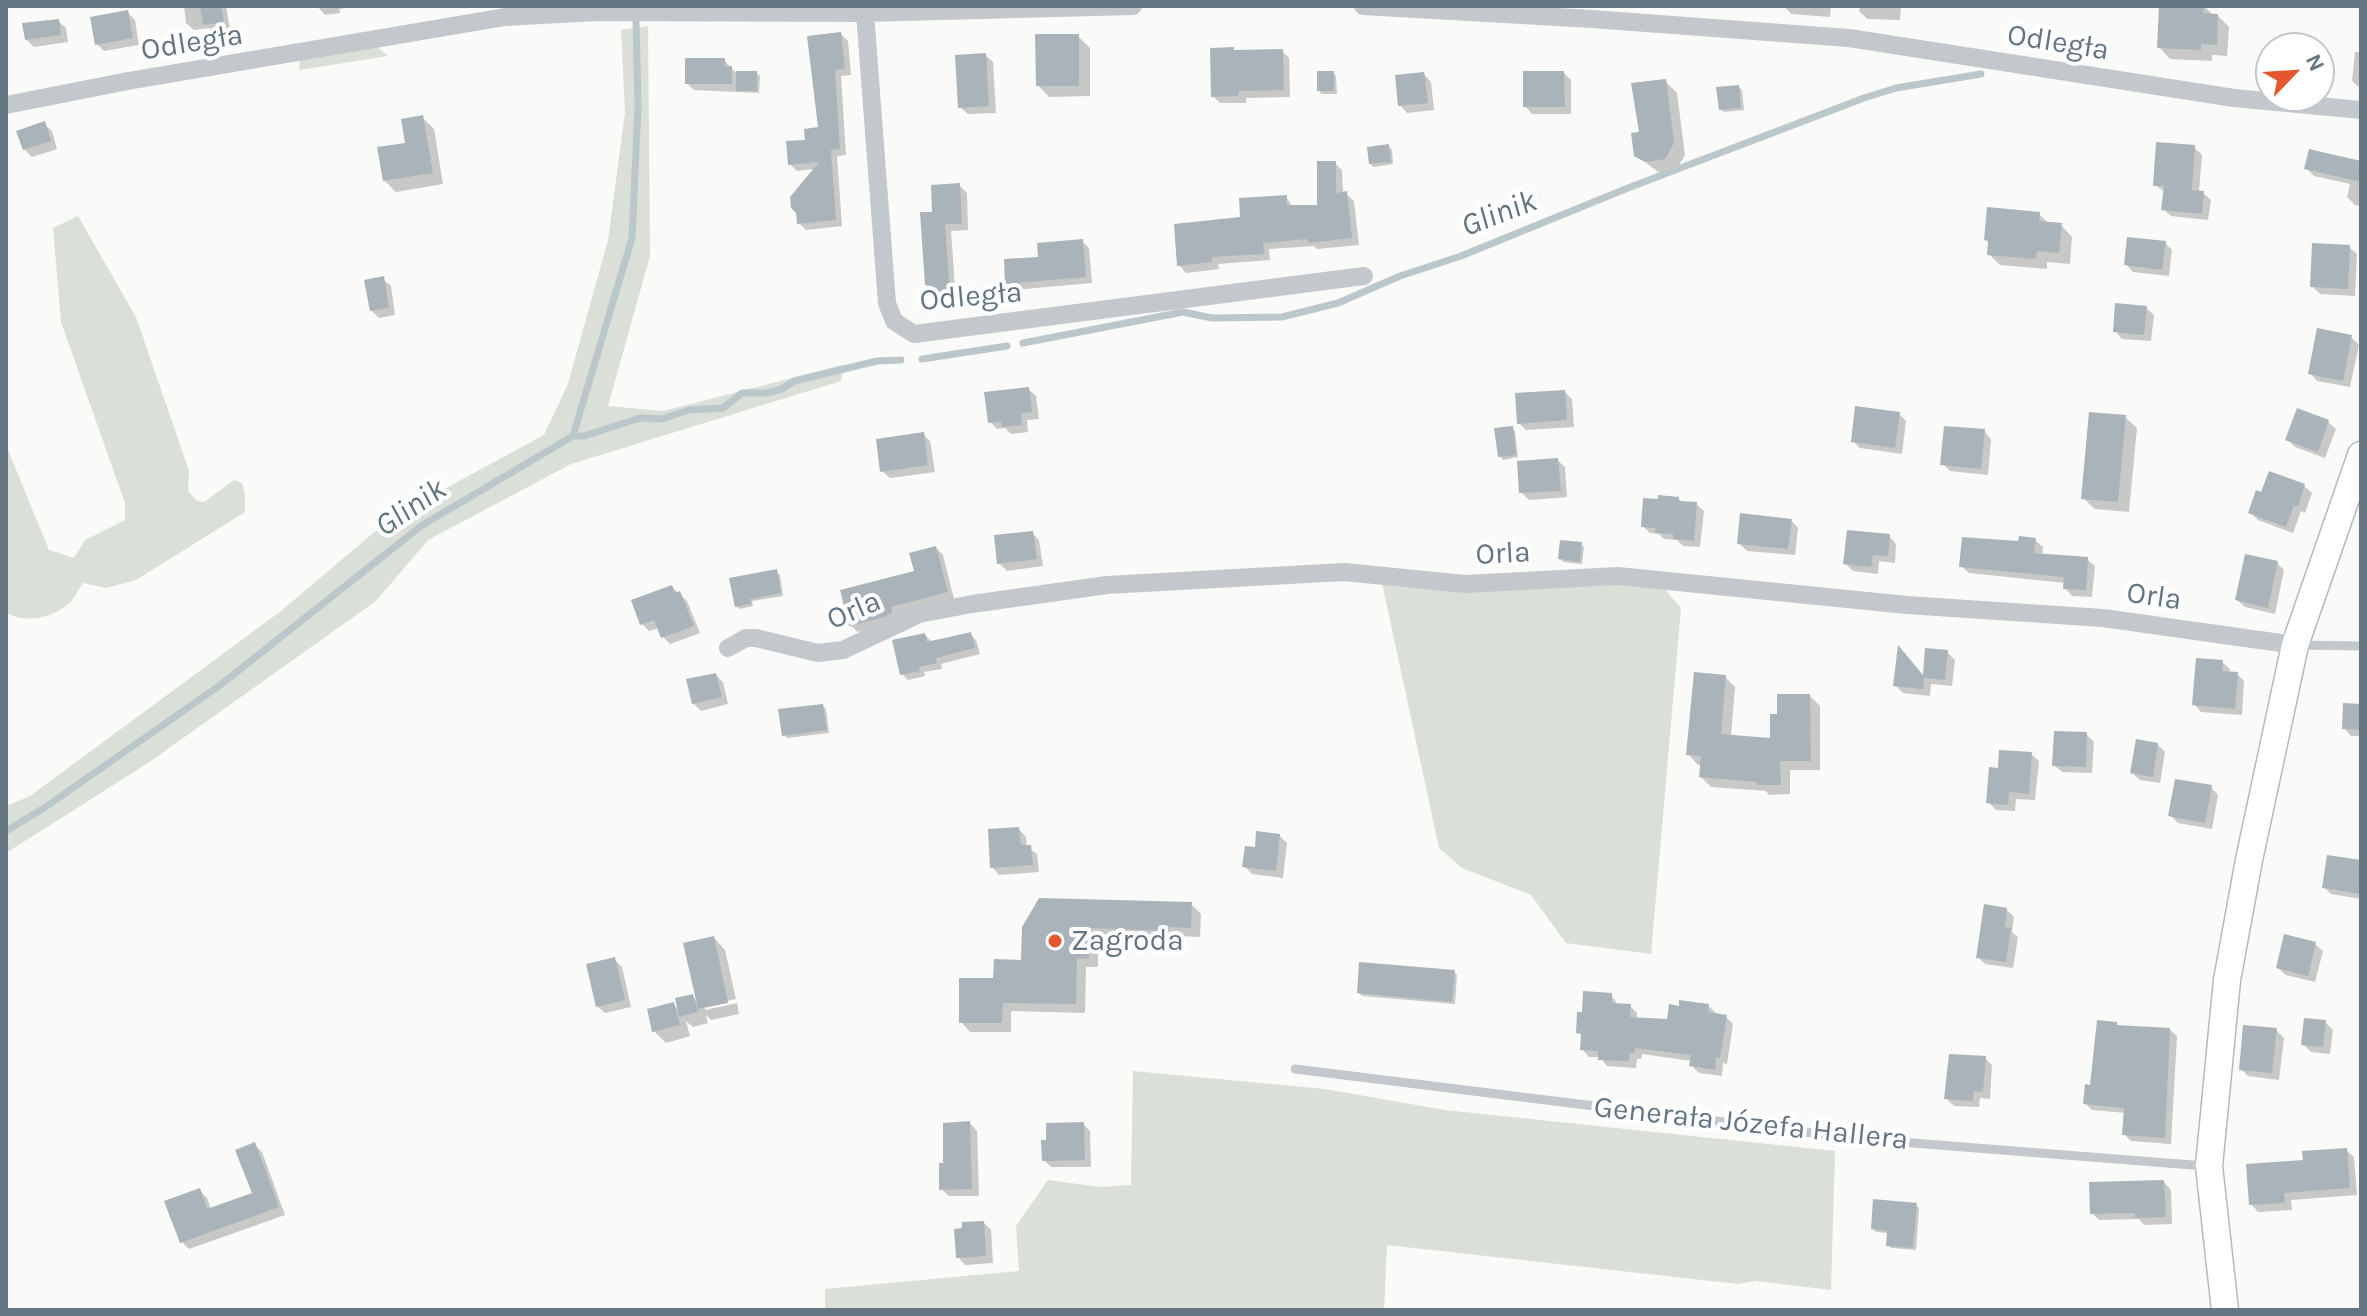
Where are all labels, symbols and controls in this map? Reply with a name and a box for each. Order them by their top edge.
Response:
street label: Odległa [138,17,246,69]
street label: Odległa [2004,17,2112,69]
north arrow [2255,32,2335,112]
text: N [2300,50,2330,75]
water label: Glinik [1456,182,1542,246]
street label: Odległa [918,275,1024,319]
water label: Glinik [368,470,454,546]
street label: Orla [1475,535,1531,573]
street label: Orla [2124,575,2184,619]
street label: Orla [822,584,886,638]
place label: Zagroda [1071,923,1184,959]
marker: Zagroda [1046,932,1064,950]
street label: Generała Józefa Hallera [1592,1090,1910,1158]

